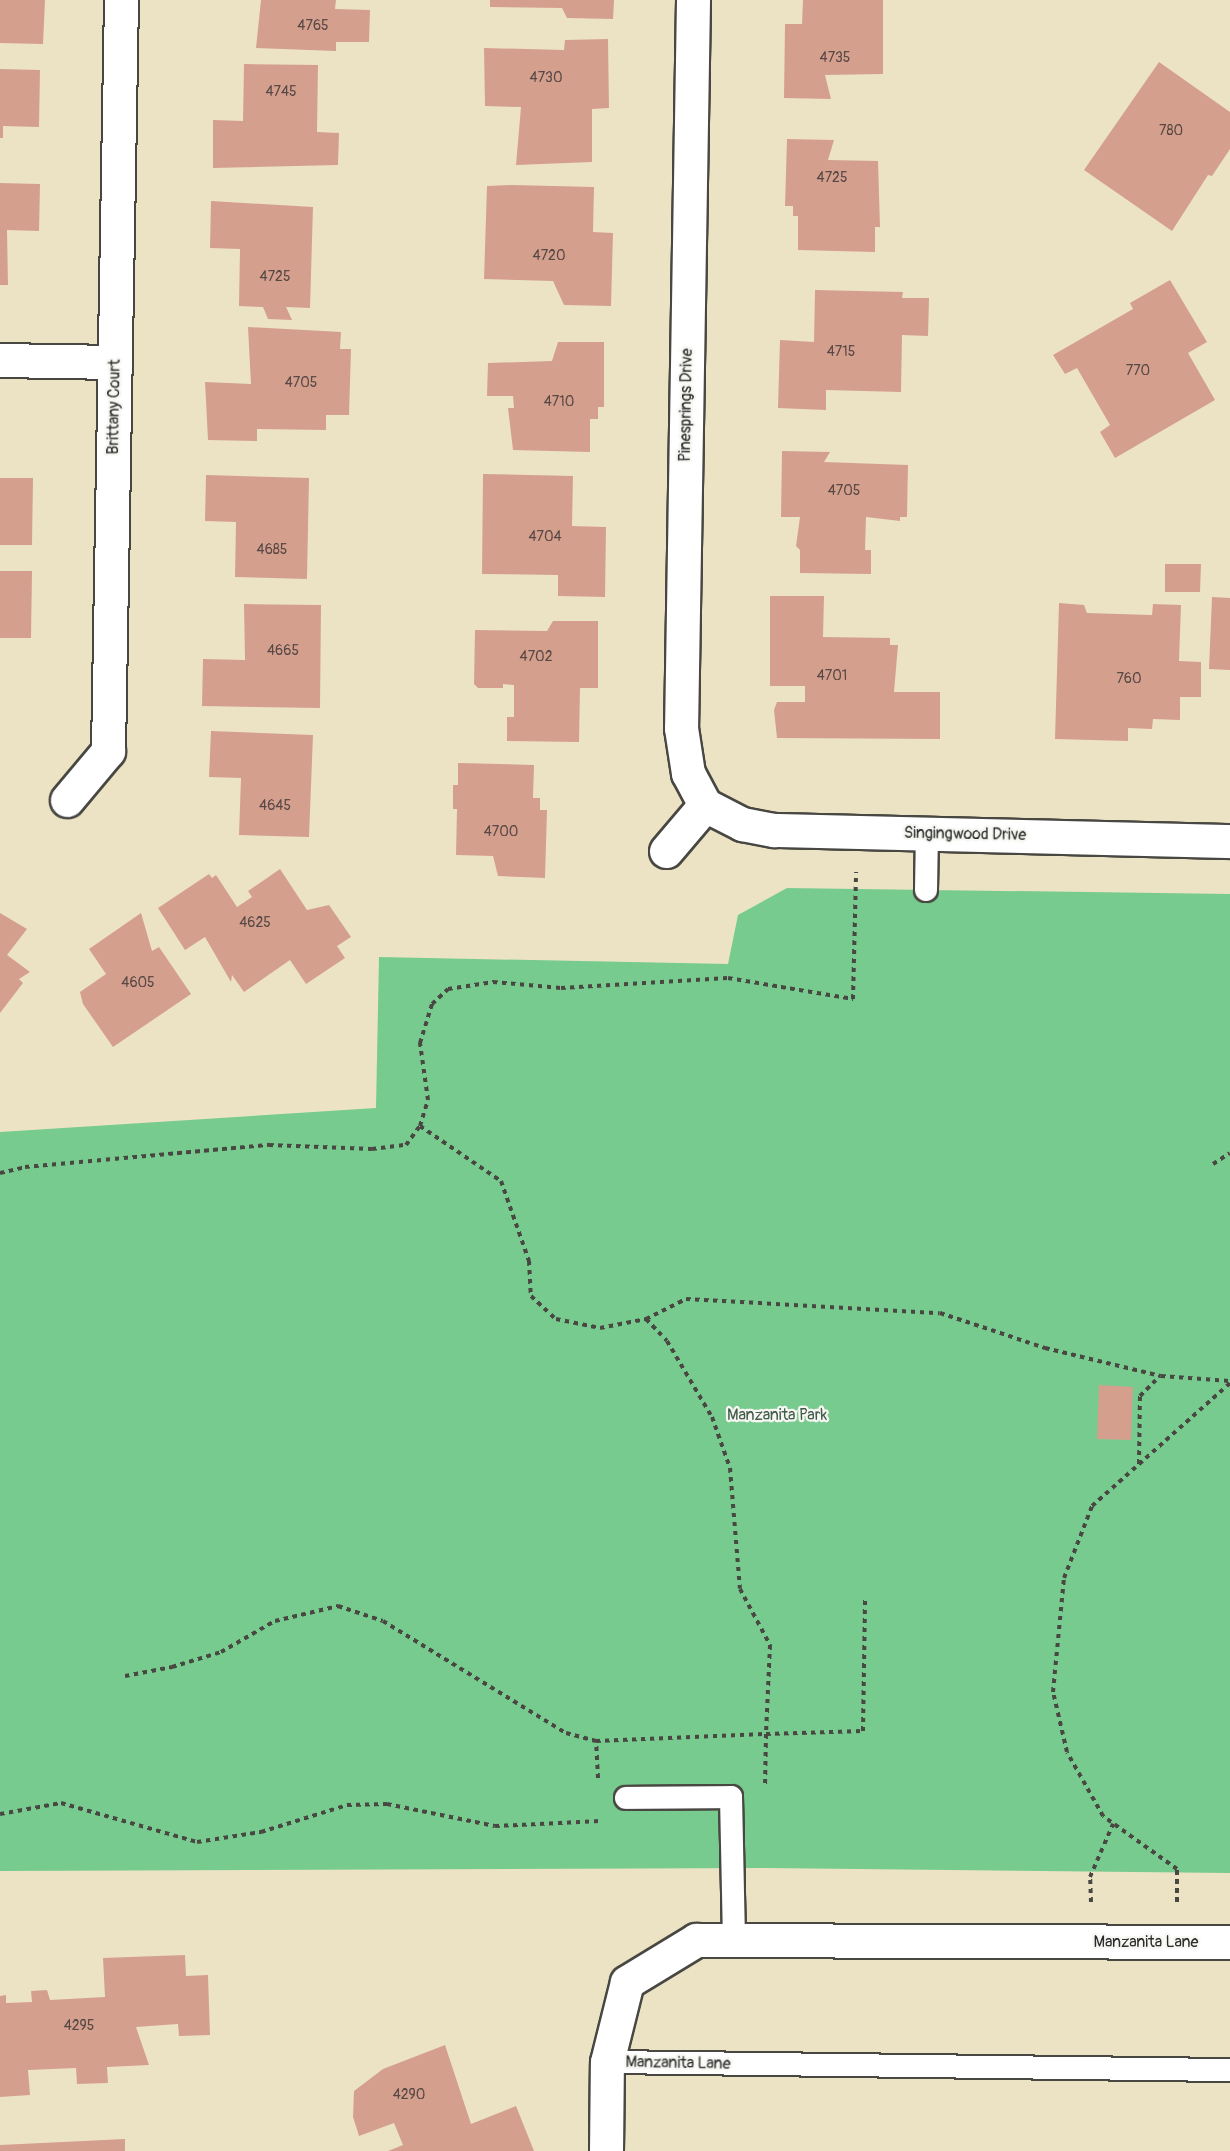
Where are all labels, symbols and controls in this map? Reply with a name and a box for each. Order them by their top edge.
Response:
house number: 4765 [297,18,329,34]
house number: 4735 [820,50,850,66]
house number: 4730 [530,70,562,86]
house number: 4745 [265,84,297,100]
house number: 780 [1159,123,1183,139]
house number: 4725 [817,170,847,186]
house number: 4720 [533,248,565,264]
house number: 4725 [260,269,290,285]
house number: 4715 [827,344,855,360]
street label: Pinesprings Drive [675,348,697,462]
street label: Brittany Court [104,359,124,455]
house number: 770 [1126,363,1150,379]
house number: 4705 [285,375,317,391]
house number: 4710 [544,394,574,410]
house number: 4705 [828,483,860,499]
house number: 4704 [528,529,562,545]
house number: 4685 [257,542,287,558]
house number: 4665 [267,643,299,659]
house number: 4702 [520,649,552,665]
house number: 4701 [817,668,847,684]
house number: 760 [1116,671,1142,687]
house number: 4645 [259,798,291,814]
street label: Singingwood Drive [904,823,1026,845]
house number: 4700 [484,824,518,840]
house number: 4625 [239,915,271,931]
house number: 4605 [121,975,155,991]
park label: Manzanita Park [727,1405,827,1425]
street label: Manzanita Lane [1093,1932,1199,1952]
house number: 4295 [64,2018,94,2034]
street label: Manzanita Lane [625,2052,731,2074]
house number: 4290 [393,2087,425,2103]

